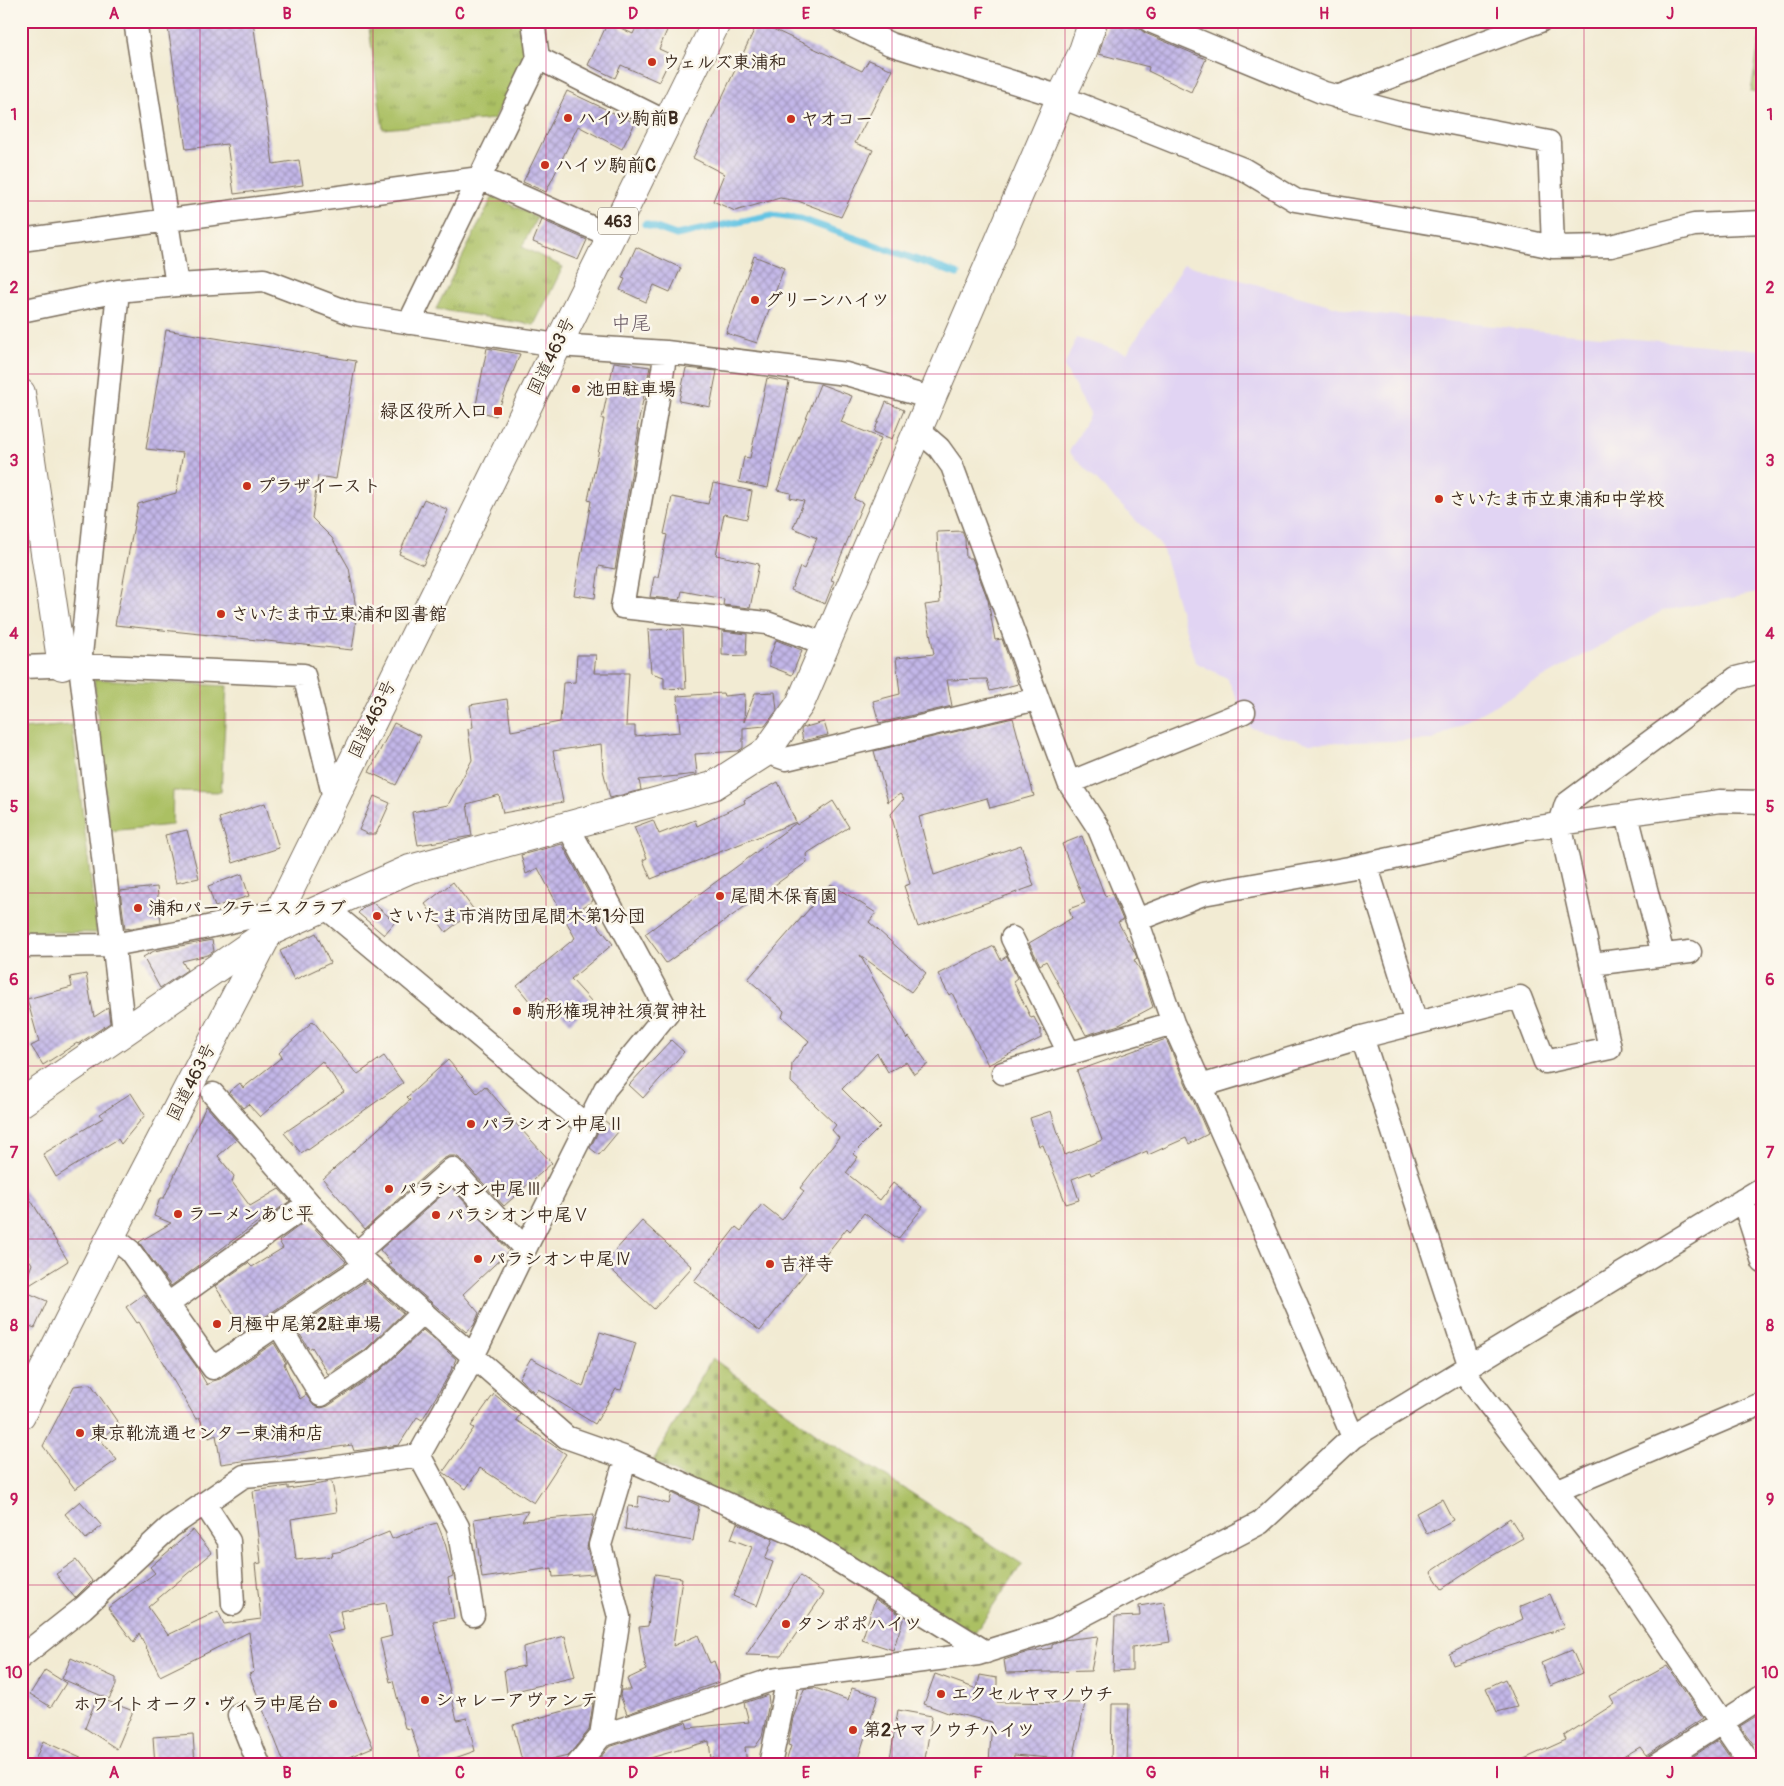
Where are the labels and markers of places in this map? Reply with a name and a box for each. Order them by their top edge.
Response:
place label: ウェルズ東浦和 [662,51,787,74]
marker: ウェルズ東浦和 [646,56,658,68]
place label: ハイツ駒前B [578,107,678,130]
place label: ヤオコー [801,108,873,131]
marker: ハイツ駒前B [562,112,574,124]
marker: ヤオコー [785,113,797,125]
place label: ハイツ駒前C [555,154,656,177]
marker: ハイツ駒前C [539,159,551,171]
place label: グリーンハイツ [765,289,889,312]
marker: グリーンハイツ [749,294,761,306]
place label: 池田駐車場 [586,378,676,401]
marker: 池田駐車場 [570,383,582,395]
place label: 緑区役所入口 [380,400,488,423]
marker: 緑区役所入口 [492,405,504,417]
place label: プラザイースト [257,475,381,498]
marker: プラザイースト [241,480,253,492]
place label: さいたま市立東浦和中学校 [1449,488,1665,511]
marker: さいたま市立東浦和中学校 [1433,493,1445,505]
place label: さいたま市立東浦和図書館 [231,603,447,626]
marker: さいたま市立東浦和図書館 [215,608,227,620]
place label: 尾間木保育園 [730,885,838,908]
marker: 尾間木保育園 [714,890,726,902]
place label: 浦和パークテニスクラブ [148,897,346,920]
marker: 浦和パークテニスクラブ [132,902,144,914]
place label: さいたま市消防団尾間木第1分団 [387,905,646,928]
marker: さいたま市消防団尾間木第1分団 [371,910,383,922]
place label: 駒形権現神社須賀神社 [527,1000,707,1023]
marker: 駒形権現神社須賀神社 [511,1005,523,1017]
place label: パラシオン中尾Ⅱ [481,1113,625,1136]
marker: パラシオン中尾Ⅱ [465,1118,477,1130]
place label: パラシオン中尾Ⅲ [399,1178,543,1201]
marker: パラシオン中尾Ⅲ [383,1183,395,1195]
place label: ラーメンあじ平 [188,1203,314,1226]
place label: パラシオン中尾Ⅴ [446,1204,590,1227]
marker: ラーメンあじ平 [172,1208,184,1220]
marker: パラシオン中尾Ⅴ [430,1209,442,1221]
place label: パラシオン中尾Ⅳ [488,1248,632,1271]
marker: パラシオン中尾Ⅳ [472,1253,484,1265]
place label: 吉祥寺 [780,1253,834,1276]
marker: 吉祥寺 [764,1258,776,1270]
place label: 月極中尾第2駐車場 [227,1313,381,1336]
marker: 月極中尾第2駐車場 [211,1318,223,1330]
place label: 東京靴流通センター東浦和店 [90,1422,324,1445]
marker: 東京靴流通センター東浦和店 [74,1427,86,1439]
place label: タンポポハイツ [796,1613,922,1636]
marker: タンポポハイツ [780,1618,792,1630]
place label: エクセルヤマノウチ [951,1683,1113,1706]
marker: エクセルヤマノウチ [935,1688,947,1700]
place label: シャレーアヴァンテ [435,1689,598,1712]
place label: ホワイトオーク・ヴィラ中尾台 [73,1693,323,1716]
marker: シャレーアヴァンテ [419,1694,431,1706]
marker: ホワイトオーク・ヴィラ中尾台 [327,1698,339,1710]
place label: 第2ヤマノウチハイツ [863,1719,1035,1742]
marker: 第2ヤマノウチハイツ [847,1724,859,1736]

